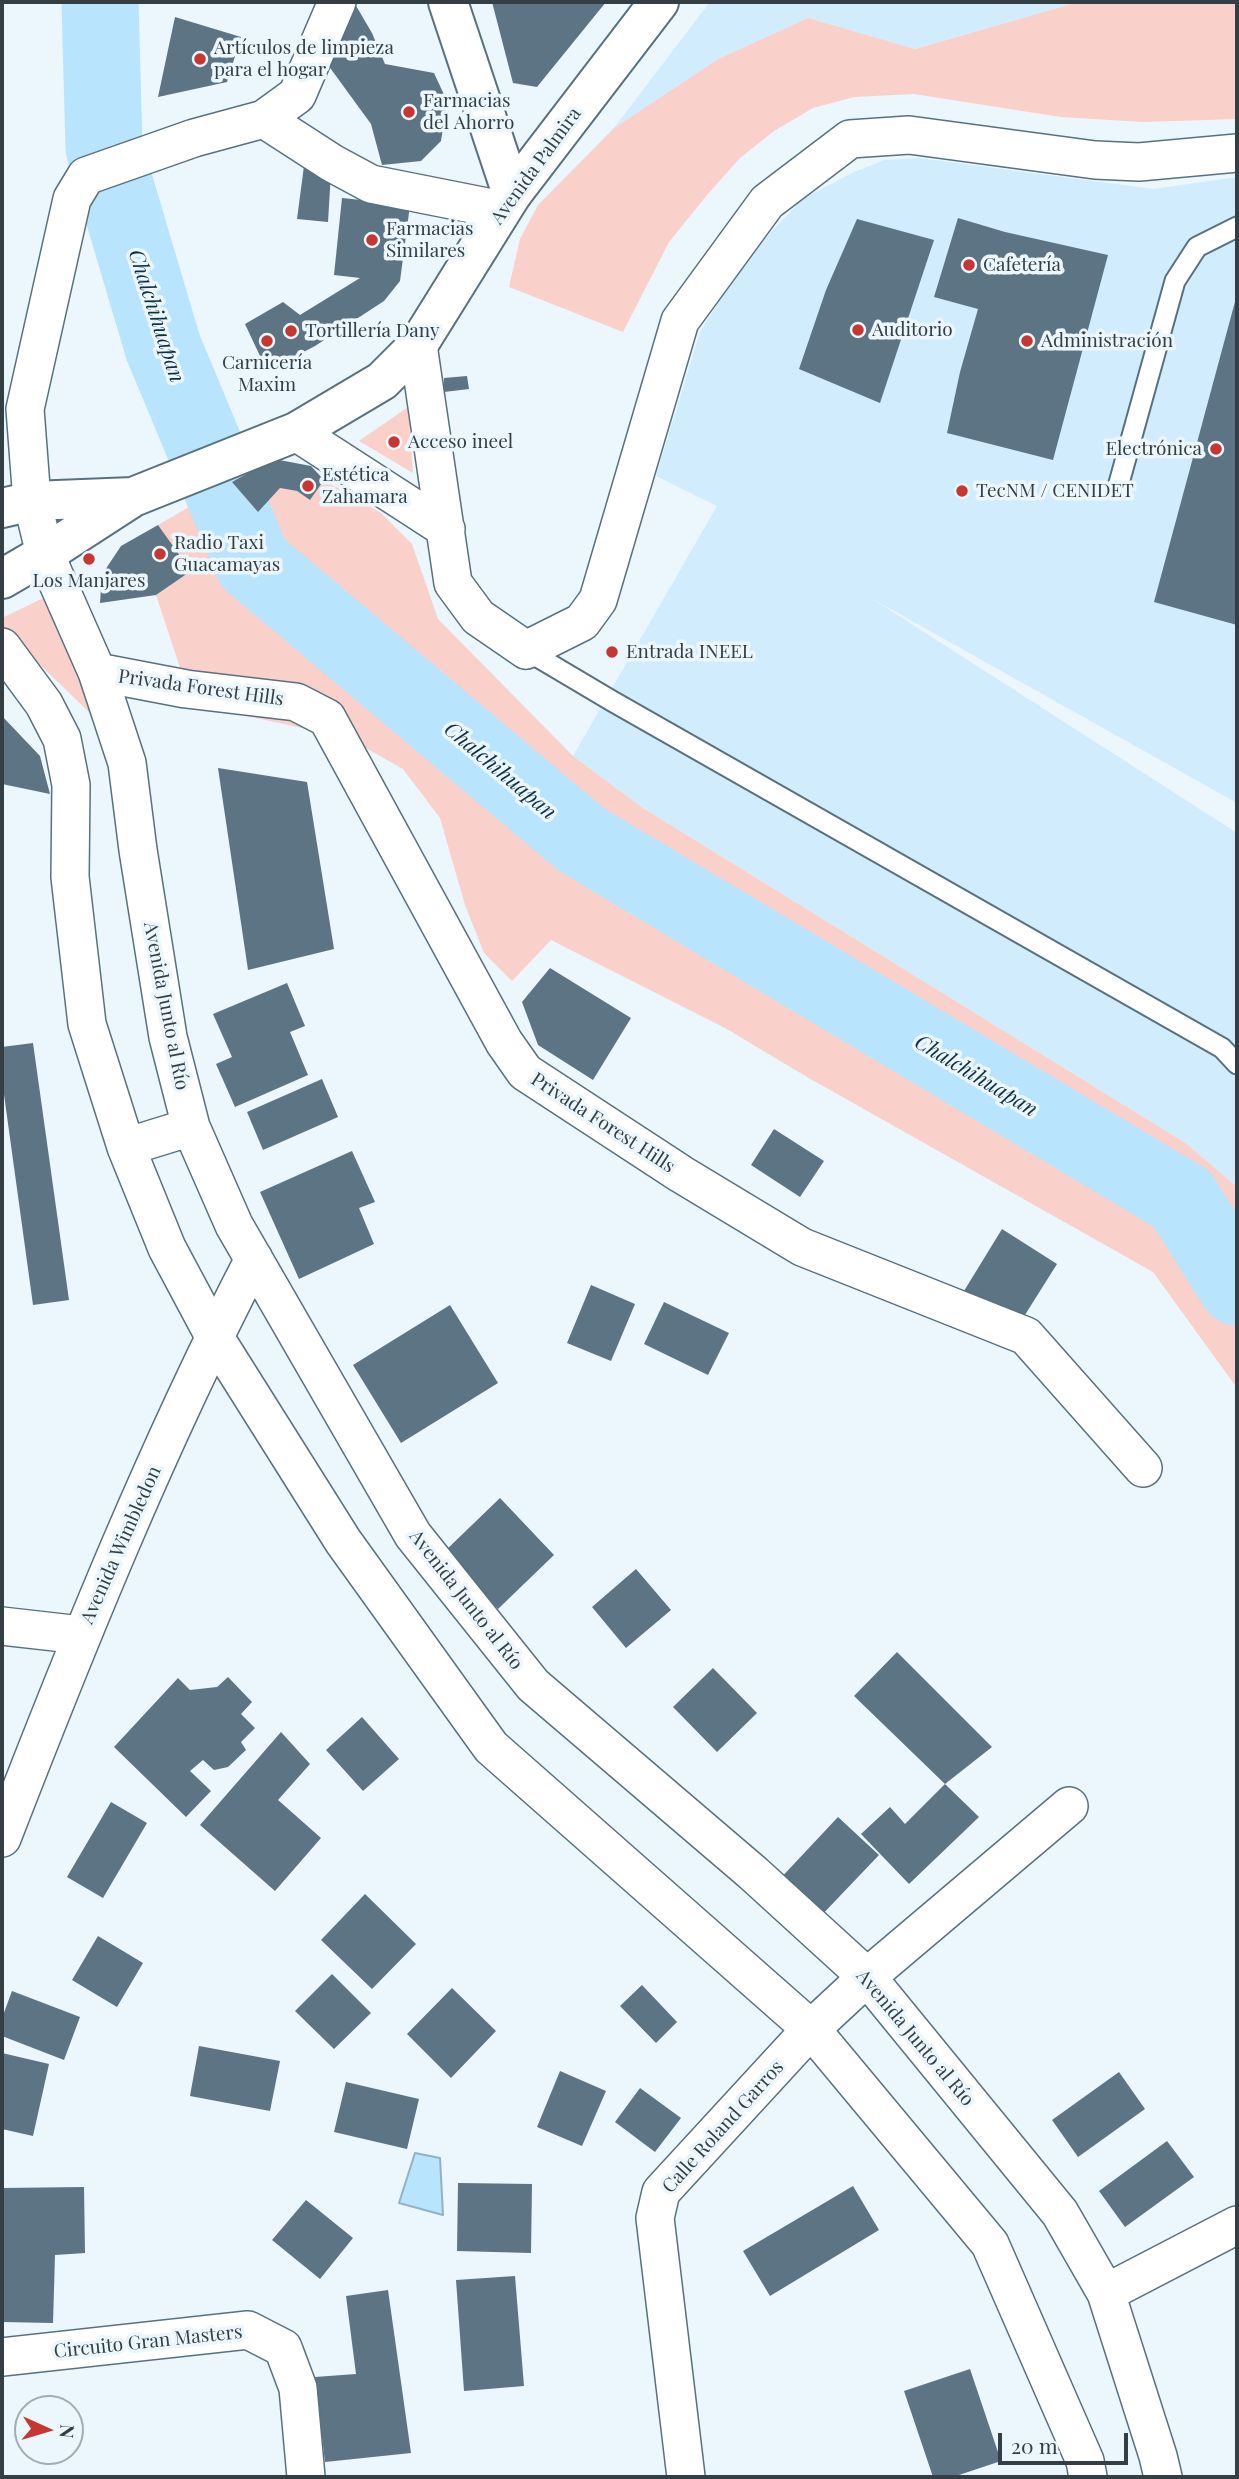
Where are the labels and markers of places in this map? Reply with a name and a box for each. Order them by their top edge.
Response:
place label: Artículos de limpieza para el hogar [214,37,394,81]
marker: Artículos de limpieza para el hogar [192,51,208,67]
place label: Farmacias del Ahorro [423,90,514,134]
marker: Farmacias del Ahorro [401,104,417,120]
place label: Farmacias Similares [386,218,474,262]
marker: Farmacias Similares [364,232,380,248]
place label: Cafetería [983,254,1061,276]
marker: Cafetería [961,257,977,273]
place label: Auditorio [872,319,953,341]
place label: Tortillería Dany [305,320,440,342]
marker: Auditorio [850,322,866,338]
marker: Tortillería Dany [283,323,299,339]
place label: Administración [1041,330,1173,352]
marker: Carnicería Maxim [259,333,275,349]
marker: Administración [1019,333,1035,349]
place label: Carnicería Maxim [222,352,312,396]
place label: Acceso ineel [408,431,513,453]
marker: Acceso ineel [386,434,402,450]
place label: Electrónica [1106,438,1202,460]
marker: Electrónica [1208,441,1224,457]
place label: Estética Zahamara [322,464,408,508]
marker: Estética Zahamara [300,478,316,494]
place label: TecNM / CENIDET [976,480,1134,502]
marker: TecNM / CENIDET [954,483,970,499]
place label: Radio Taxi Guacamayas [174,532,280,576]
marker: Radio Taxi Guacamayas [152,546,168,562]
marker: Los Manjares [81,551,97,567]
place label: Los Manjares [33,570,145,592]
place label: Entrada INEEL [626,641,753,663]
marker: Entrada INEEL [604,644,620,660]

